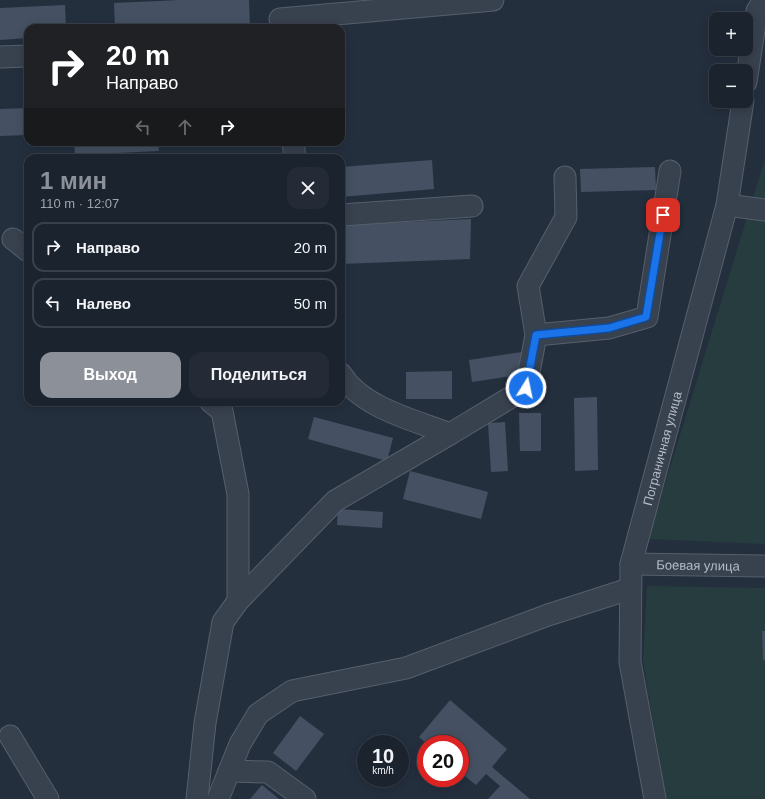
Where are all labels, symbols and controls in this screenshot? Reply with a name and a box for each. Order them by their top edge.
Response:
map controls [709,12,753,108]
button: + [709,12,753,56]
icon: right [40,40,92,92]
text: 20 m [106,40,170,71]
button: − [709,64,753,108]
text: Направо [106,73,178,93]
icon: left [132,116,154,138]
icon: ahead [174,116,196,138]
icon: right [216,116,238,138]
text: 1 мин [40,167,107,194]
button: close [287,167,329,209]
text: 110 m · 12:07 [40,196,119,211]
pin [646,198,680,232]
icon: arrive [652,204,674,226]
icon: right [42,236,64,258]
text: Направо [76,239,140,256]
text: 20 m [294,239,327,256]
icon: left [42,292,64,314]
text: Налево [76,295,131,312]
text: 50 m [294,295,327,312]
button: Выход [40,352,181,398]
button: Поделиться [189,352,329,398]
position arrow [505,367,547,409]
street label: Пограничная улица [640,389,685,507]
street label: Боевая улица [656,557,741,574]
speed limit sign: 20 [417,735,469,787]
text: 10 [372,745,394,767]
text: km/h [372,765,394,776]

